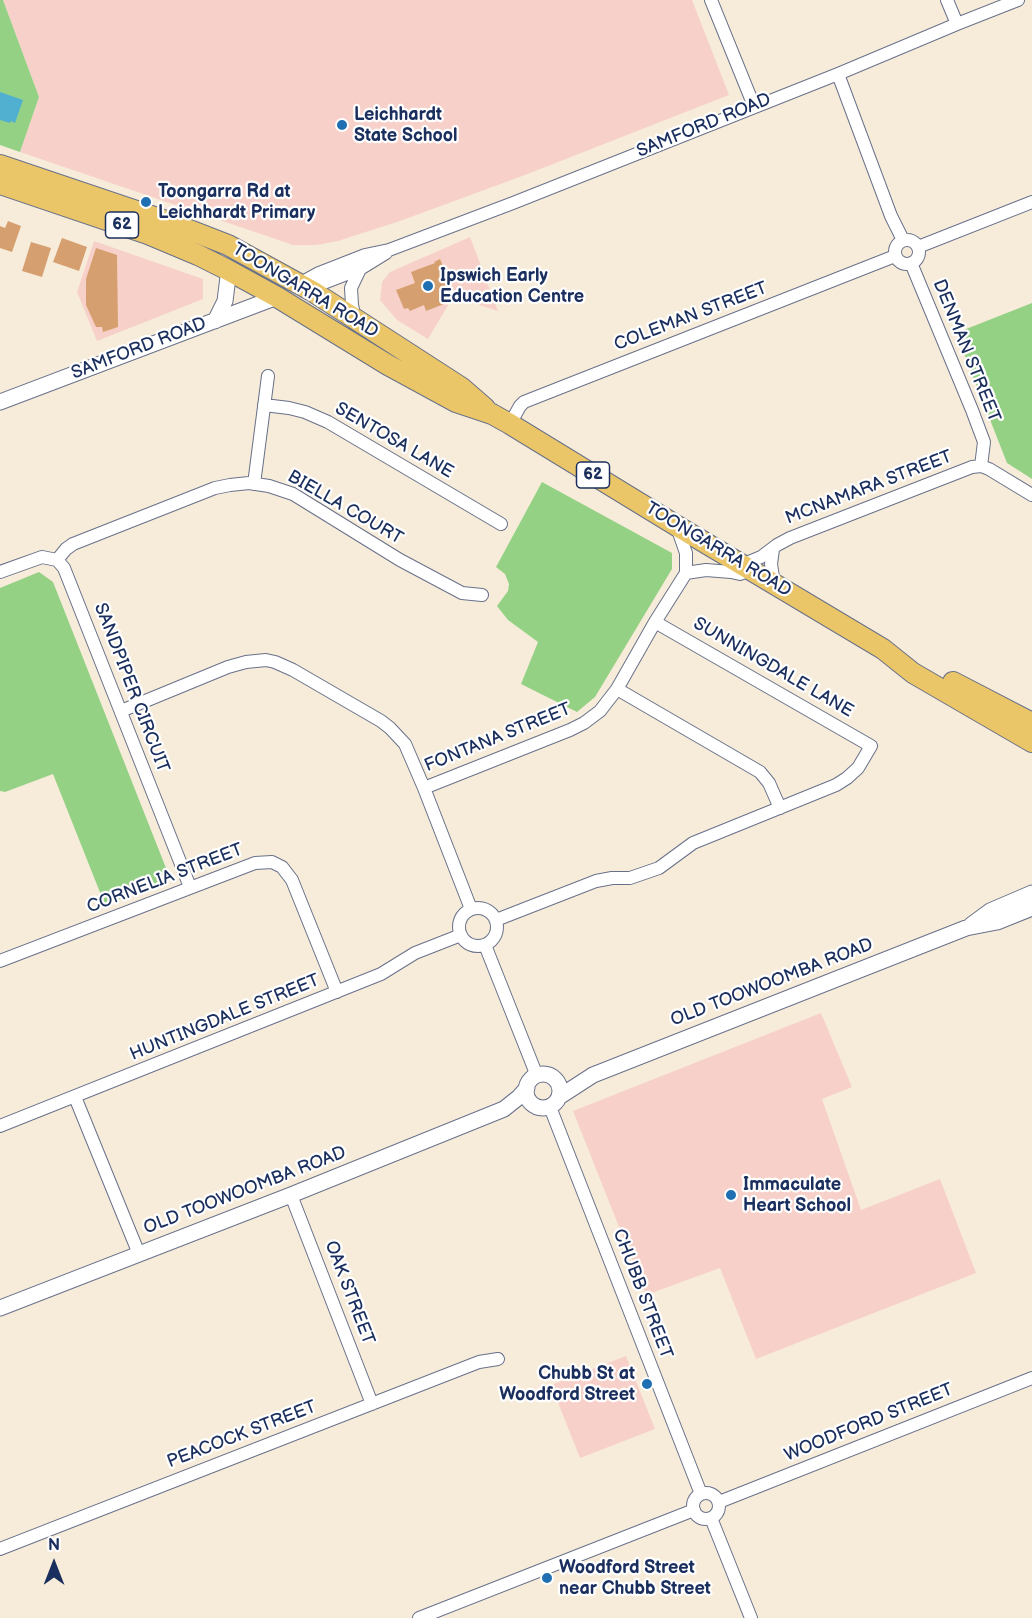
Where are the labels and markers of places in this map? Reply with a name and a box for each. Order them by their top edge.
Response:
place label: Leichhardt State School [354,104,458,146]
marker: Leichhardt State School [335,118,349,132]
place label: Toongarra Rd at Leichhardt Primary [158,181,315,224]
marker: Toongarra Rd at Leichhardt Primary [139,195,153,209]
place label: Ipswich Early Education Centre [440,265,584,308]
marker: Ipswich Early Education Centre [421,279,435,293]
place label: Immaculate Heart School [743,1174,851,1216]
marker: Immaculate Heart School [724,1188,738,1202]
place label: Chubb St at Woodford Street [499,1363,635,1406]
marker: Chubb St at Woodford Street [640,1377,654,1391]
place label: Woodford Street near Chubb Street [559,1557,711,1600]
marker: Woodford Street near Chubb Street [540,1571,554,1585]

